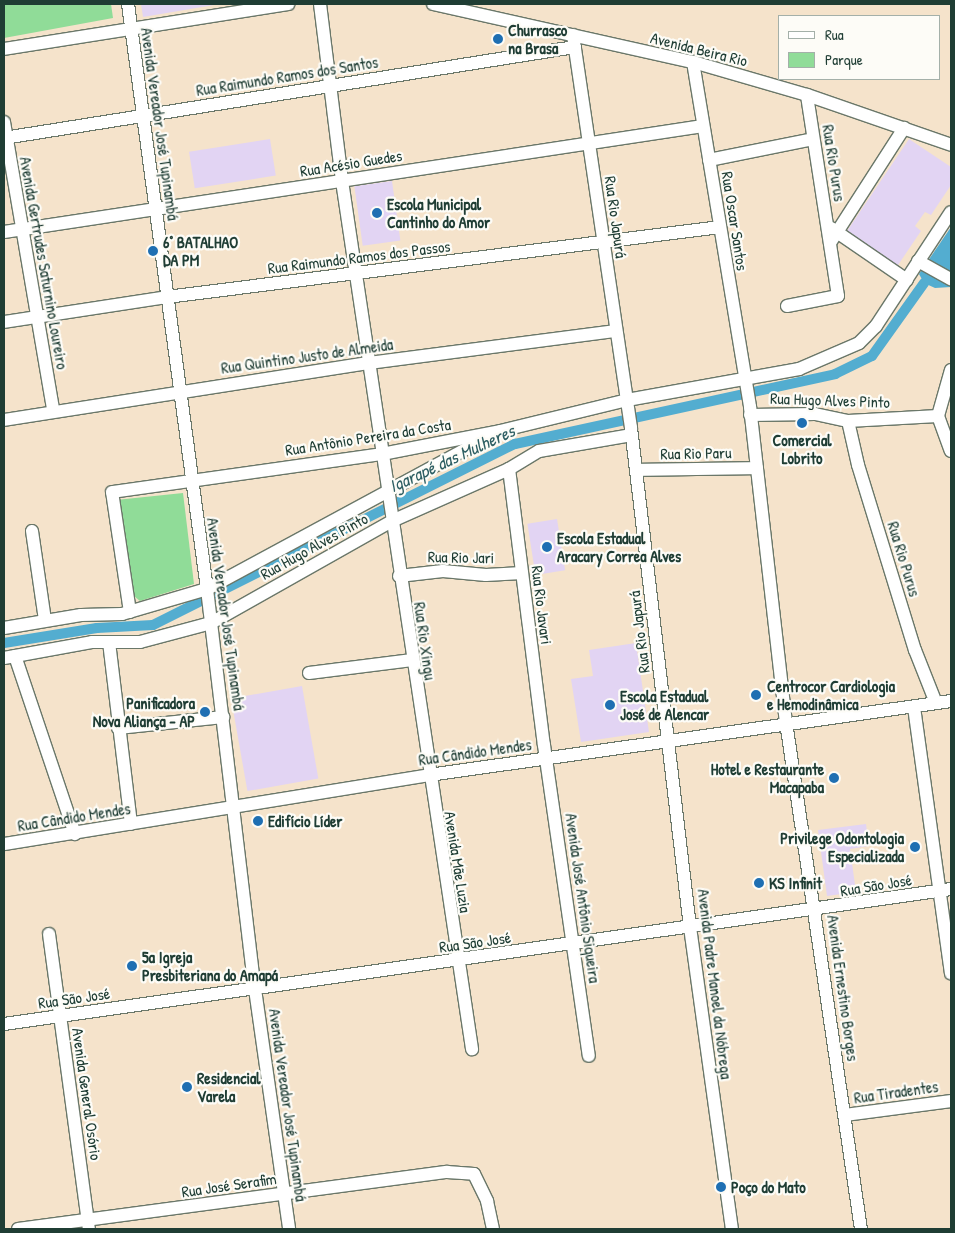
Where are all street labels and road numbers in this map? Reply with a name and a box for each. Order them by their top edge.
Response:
street label: Avenida Vereador José Tupinambá [137,26,183,222]
street label: Avenida Beira Rio [649,28,749,70]
street label: Rua Raimundo Ramos dos Santos [195,52,379,100]
street label: Rua Rio Purus [818,123,850,203]
street label: Rua Acésio Guedes [299,145,403,181]
street label: Avenida Gertrudes Saturnino Loureiro [16,155,72,371]
street label: Rua Oscar Santos [718,170,752,272]
street label: Rua Rio Japurá [601,175,631,259]
street label: Rua Raimundo Ramos dos Passos [267,236,451,278]
street label: Rua Quintino Justo de Almeida [220,334,394,378]
street label: Rua Hugo Alves Pinto [770,388,890,412]
street label: Rua Antônio Pereira da Costa [284,414,452,460]
street label: Rua Rio Paru [660,443,732,463]
street label: Rua Hugo Alves Pinto [257,509,371,583]
street label: Avenida Vereador José Tupinambá [203,516,249,712]
street label: Rua Rio Purus [884,519,924,599]
street label: Rua Rio Jari [428,547,494,567]
street label: Rua Rio Javari [528,565,556,645]
street label: Rua Rio Japurá [624,590,654,674]
street label: Rua Rio Xingu [410,601,440,681]
street label: Rua Cândido Mendes [417,735,533,769]
street label: Rua Cândido Mendes [16,799,132,835]
street label: Avenida Mãe Luzia [441,810,475,914]
street label: Avenida José Antônio Siqueira [562,812,604,984]
street label: Rua São José [839,870,913,900]
street label: Avenida Padre Manoel da Nóbrega [694,888,736,1080]
street label: Avenida Ernestino Borges [823,914,863,1062]
street label: Rua São José [438,927,512,957]
street label: Rua São José [37,983,111,1013]
street label: Avenida Vereador José Tupinambá [265,1007,311,1203]
street label: Avenida General Osório [68,1027,106,1161]
street label: Rua Tiradentes [853,1077,939,1107]
street label: Rua José Serafim [180,1169,278,1201]

